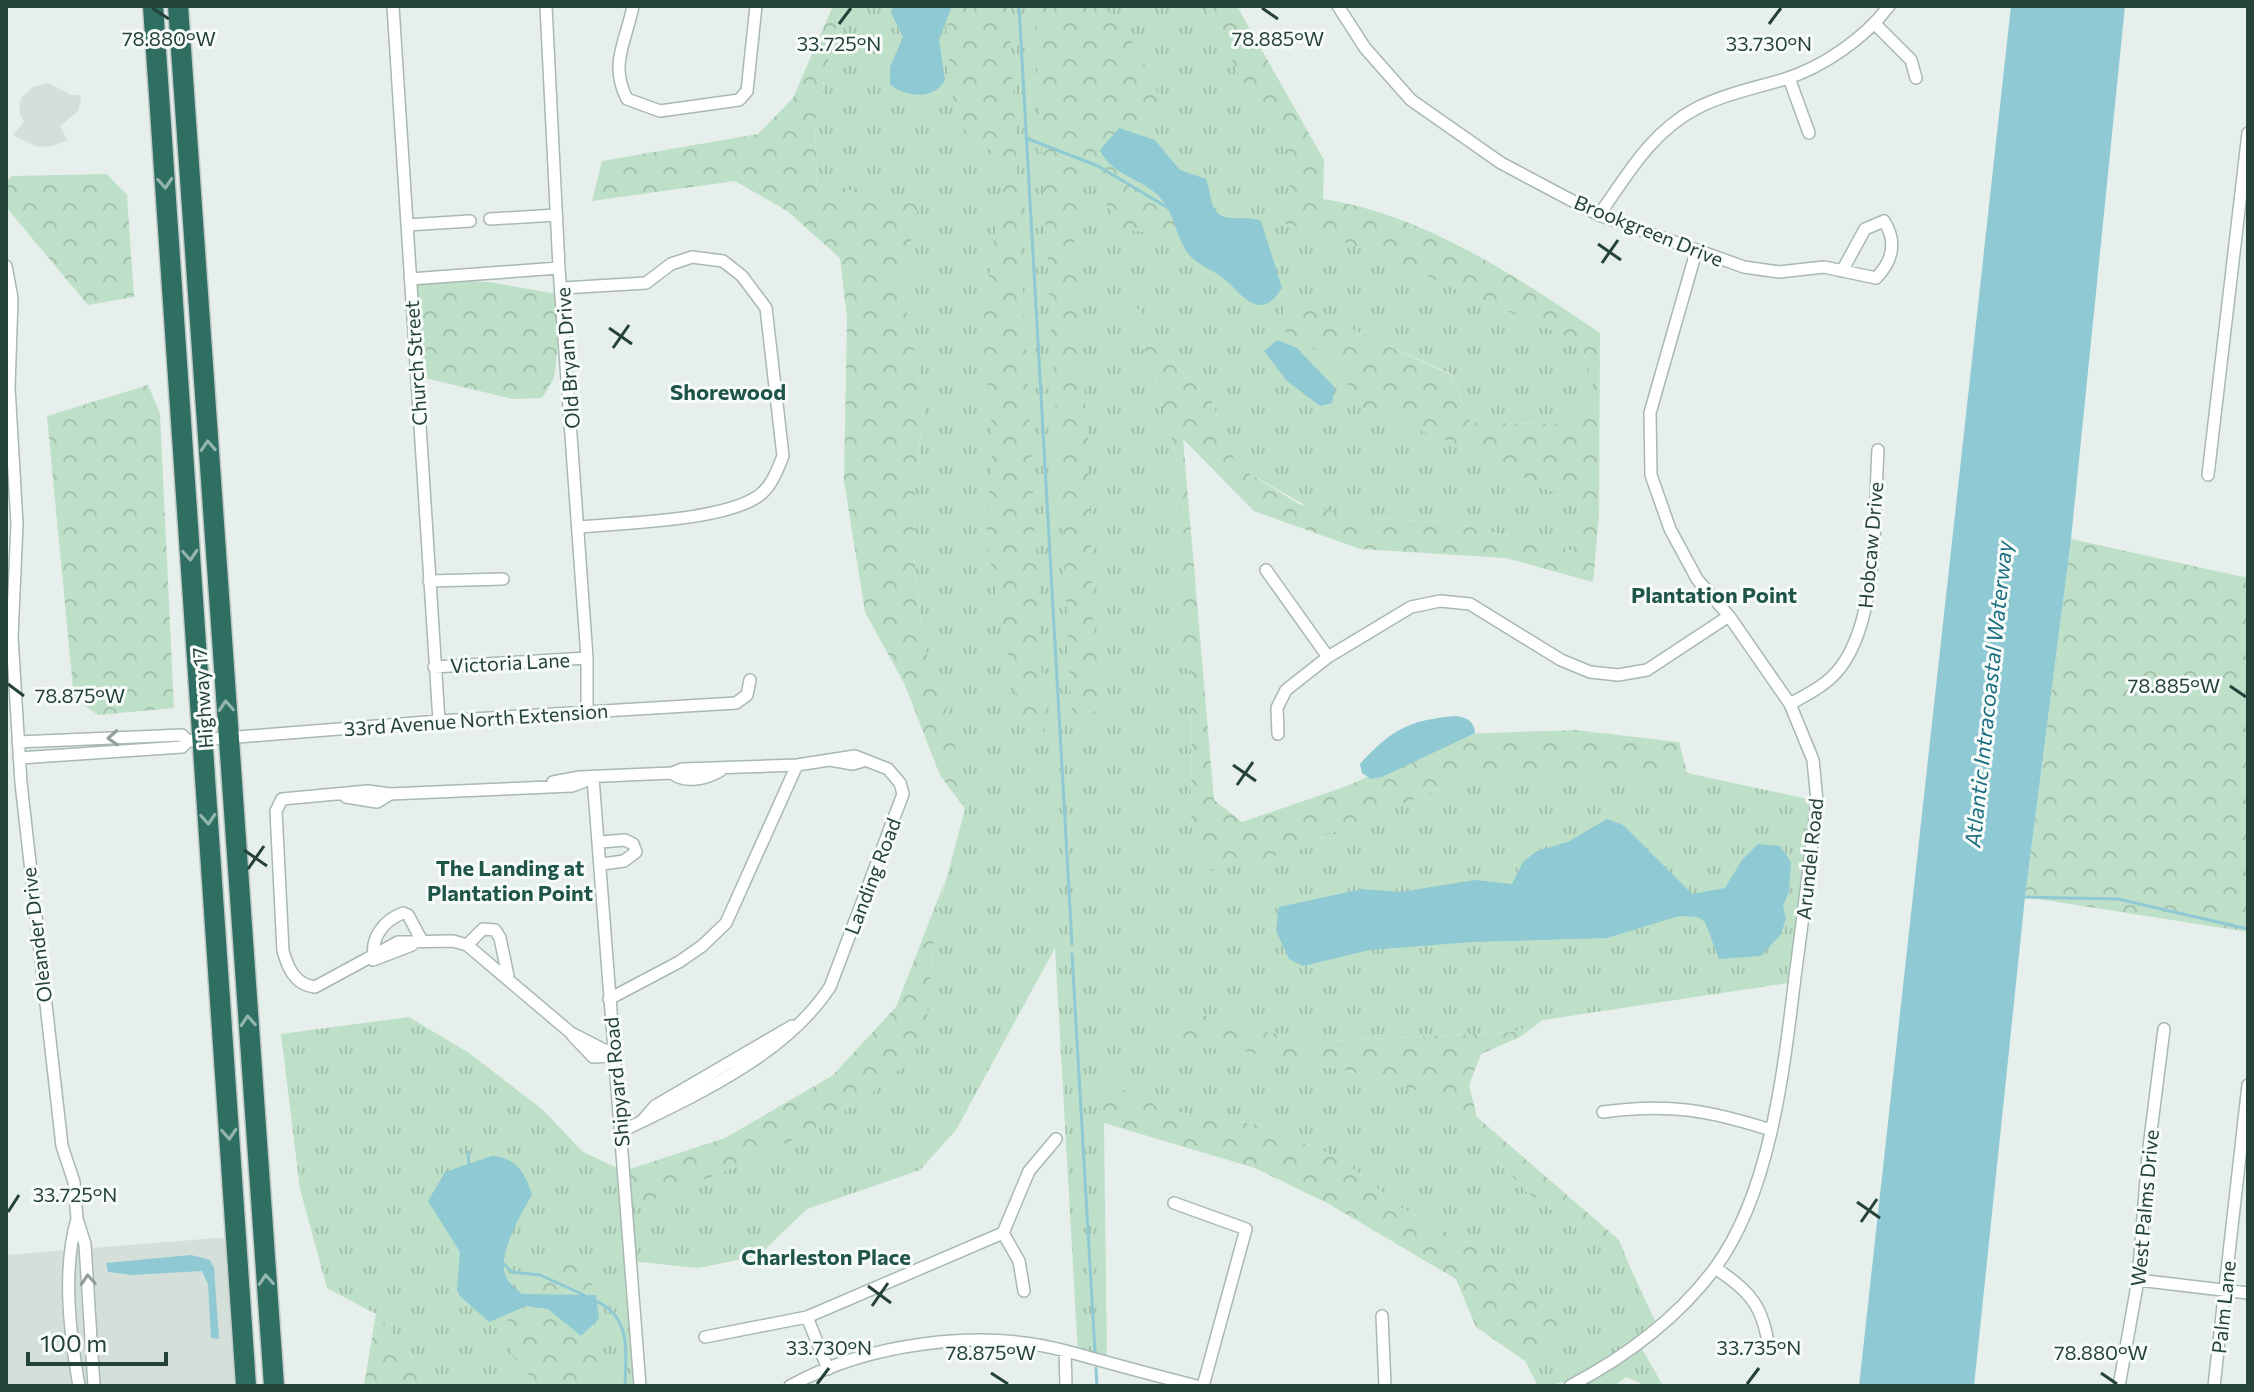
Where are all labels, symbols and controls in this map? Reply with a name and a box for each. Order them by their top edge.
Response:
text: 78.880°W [122,26,216,50]
text: 78.885°W [1232,26,1324,50]
text: 33.725°N [797,31,881,55]
text: 33.730°N [1726,31,1812,55]
one-way arrow [156,177,173,190]
street label: Brookgreen Drive [1571,189,1727,271]
street label: Old Bryan Drive [550,286,584,430]
street label: Church Street [399,299,431,427]
district label: Shorewood [670,378,786,405]
one-way arrow [200,439,217,452]
street label: Hobcaw Drive [1853,481,1887,609]
water label: Atlantic Intracoastal Waterway [1958,539,2018,850]
one-way arrow [181,548,198,561]
district label: Plantation Point [1631,581,1797,608]
street label: Highway 17 [186,647,218,749]
street label: Victoria Lane [449,647,571,677]
text: 78.885°W [2128,673,2220,697]
text: 78.875°W [35,683,125,707]
street label: 33rd Avenue North Extension [343,698,609,740]
one-way arrow [218,699,235,712]
one-way arrow [106,729,119,746]
street label: Arundel Road [1791,797,1827,921]
one-way arrow [199,813,216,826]
street label: Landing Road [839,814,905,938]
district label: The Landing at Plantation Point [427,854,593,906]
street label: Oleander Drive [16,866,56,1004]
one-way arrow [240,1014,257,1027]
street label: Shipyard Road [598,1016,634,1148]
one-way arrow [220,1128,237,1141]
street label: West Palms Drive [2125,1129,2163,1287]
text: 33.725°N [33,1182,117,1206]
district label: Charleston Place [741,1243,911,1270]
street label: Palm Lane [2206,1259,2240,1355]
one-way arrow [80,1273,97,1286]
one-way arrow [258,1273,275,1286]
scale bar [28,1316,166,1366]
text: 100 m [40,1328,107,1357]
text: 33.730°N [786,1335,872,1359]
text: 33.735°N [1717,1335,1801,1359]
text: 78.875°W [946,1340,1036,1364]
text: 78.880°W [2054,1340,2148,1364]

